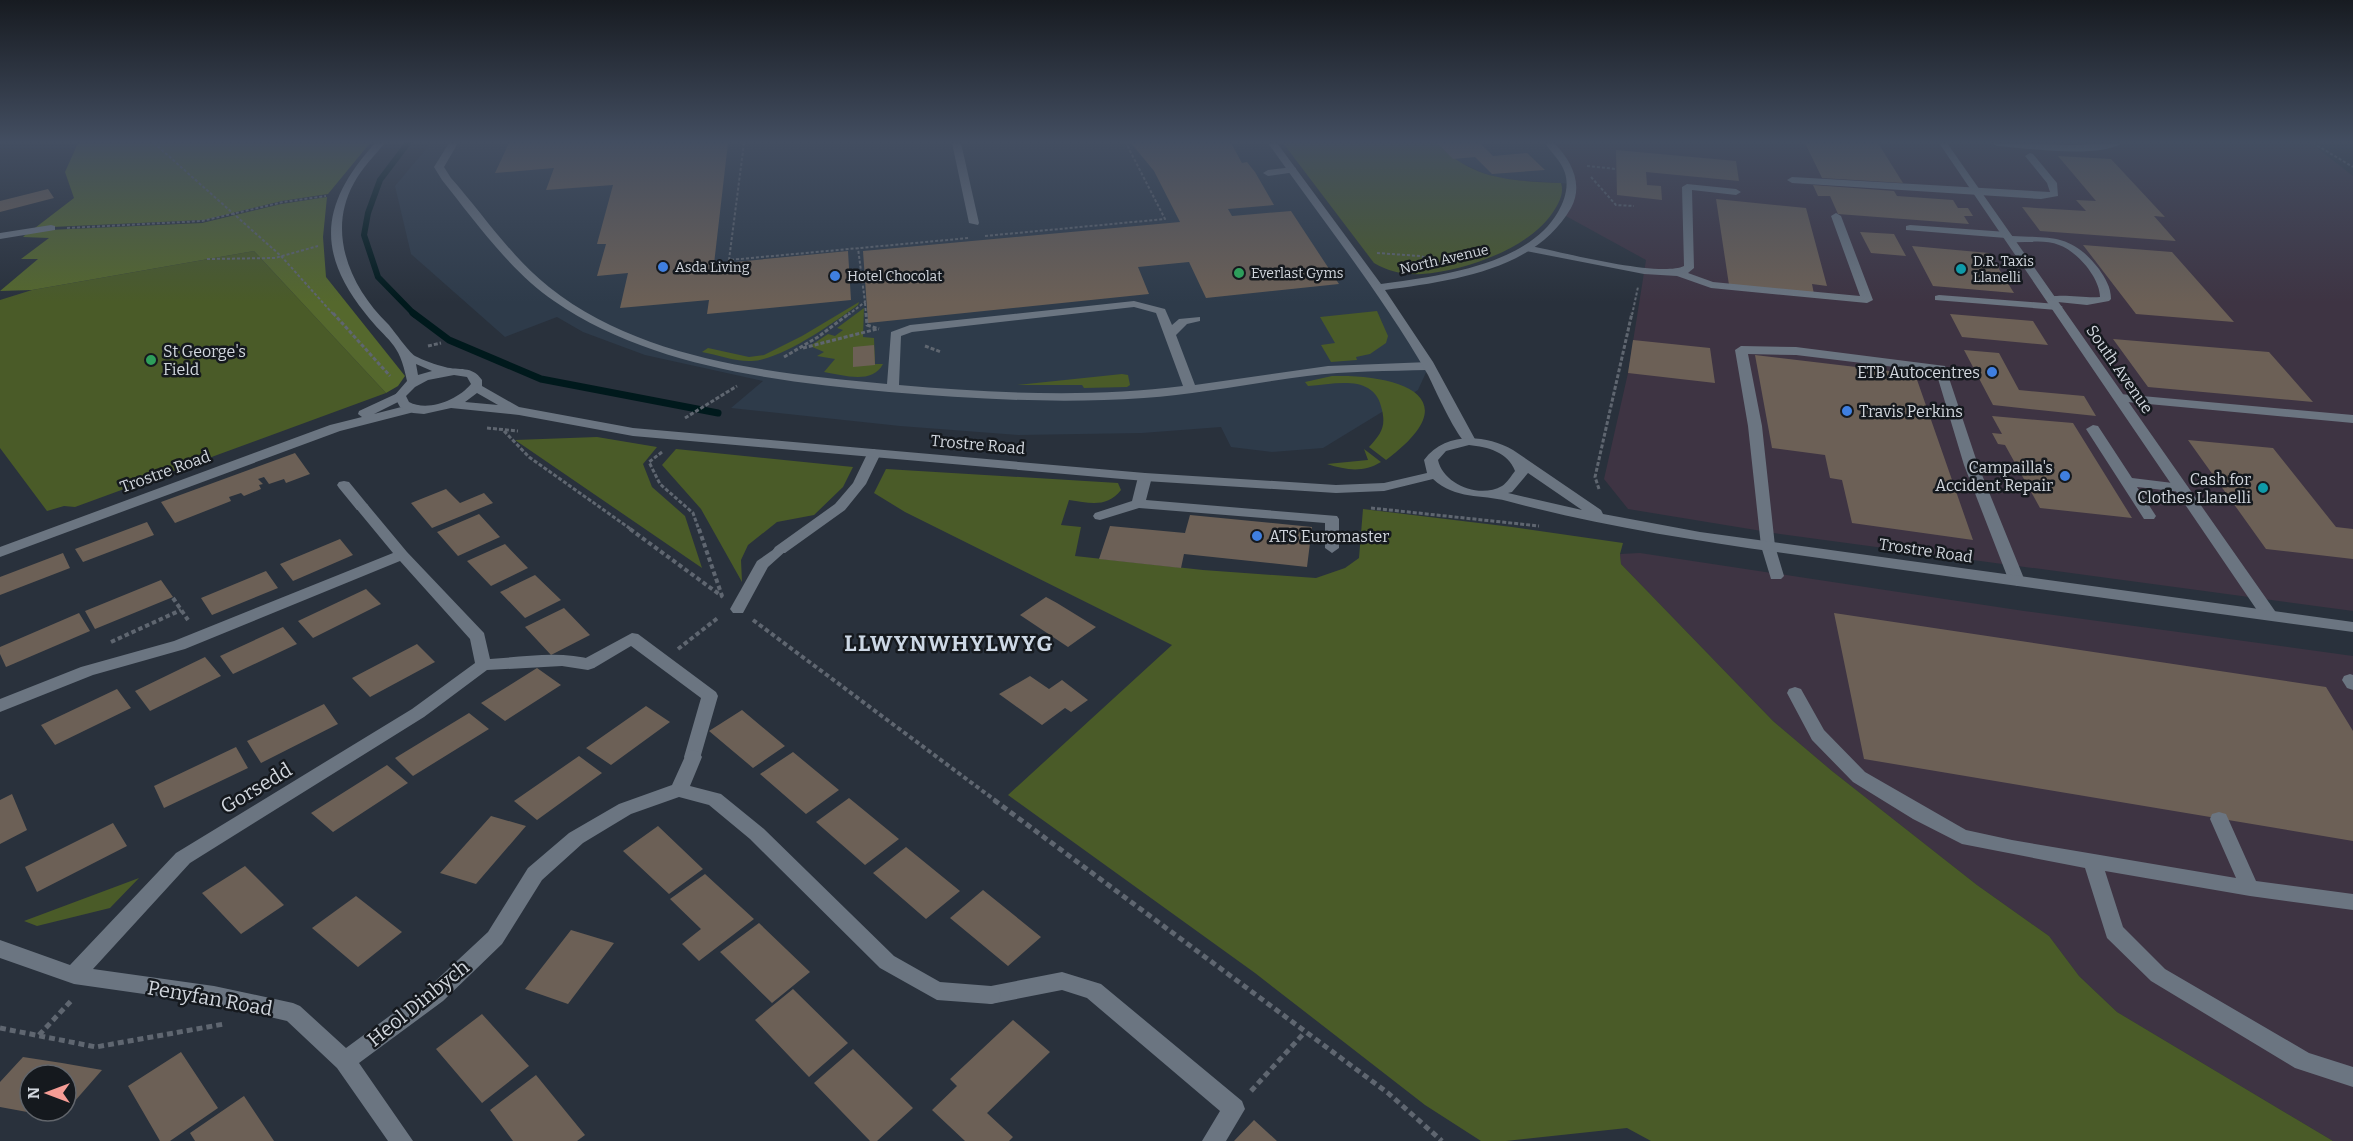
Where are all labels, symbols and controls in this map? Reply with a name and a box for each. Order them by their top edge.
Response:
street label: North Avenue [1398,241,1490,278]
place label: D.R. Taxis Llanelli [1973,253,2034,286]
place label: Asda Living [675,259,750,276]
marker: Asda Living [656,260,670,274]
marker: D.R. Taxis Llanelli [1954,262,1968,276]
place label: Everlast Gyms [1251,265,1343,282]
marker: Everlast Gyms [1232,266,1246,280]
place label: Hotel Chocolat [847,268,942,285]
marker: Hotel Chocolat [828,269,842,283]
street label: South Avenue [2082,321,2157,417]
place label: St George's Field [163,342,246,379]
marker: St George's Field [144,353,158,367]
place label: ETB Autocentres [1857,363,1980,382]
marker: ETB Autocentres [1985,365,1999,379]
place label: Travis Perkins [1859,402,1963,421]
marker: Travis Perkins [1840,404,1854,418]
street label: Trostre Road [930,431,1026,458]
street label: Trostre Road [117,446,213,497]
place label: Campailla's Accident Repair [1935,458,2053,495]
marker: Campailla's Accident Repair [2058,469,2072,483]
place label: Cash for Clothes Llanelli [2137,470,2251,507]
marker: Cash for Clothes Llanelli [2256,481,2270,495]
place label: ATS Euromaster [1269,527,1389,546]
marker: ATS Euromaster [1250,529,1264,543]
street label: Trostre Road [1878,535,1975,567]
district label: LLWYNWHYLWYG [844,630,1054,657]
street label: Gorsedd [216,757,296,819]
street label: Heol Dinbych [362,954,474,1051]
street label: Penyfan Road [146,975,274,1021]
north arrow [18,1063,78,1123]
text: N [24,1087,43,1099]

